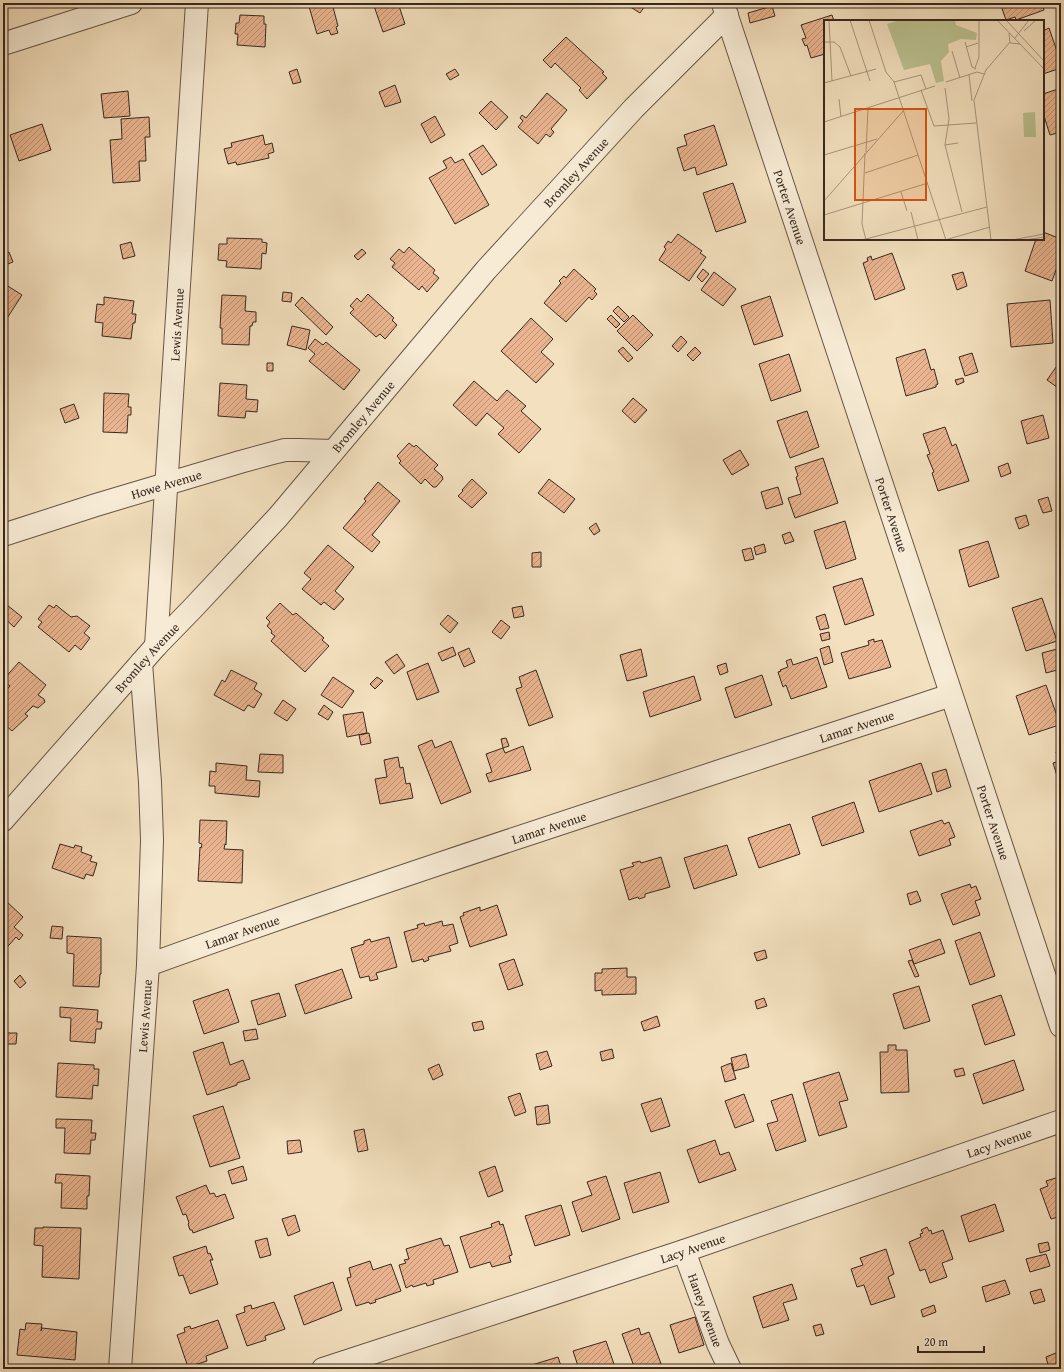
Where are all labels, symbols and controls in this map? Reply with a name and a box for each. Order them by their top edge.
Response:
inset map [824,20,1044,240]
street label: Bromley Avenue [539,133,613,211]
street label: Porter Avenue [769,167,811,247]
street label: Lewis Avenue [165,287,188,362]
street label: Bromley Avenue [327,376,399,456]
street label: Howe Avenue [129,464,204,504]
street label: Porter Avenue [871,475,913,555]
street label: Bromley Avenue [110,618,184,697]
street label: Lamar Avenue [817,705,897,747]
street label: Porter Avenue [972,782,1015,862]
street label: Lamar Avenue [509,806,589,849]
street label: Lamar Avenue [202,910,282,953]
street label: Lewis Avenue [132,979,156,1053]
street label: Lacy Avenue [964,1122,1034,1162]
street label: Lacy Avenue [658,1228,728,1268]
street label: Haney Avenue [683,1270,728,1350]
scale bar [918,1328,984,1354]
text: 20 m [924,1333,948,1350]

